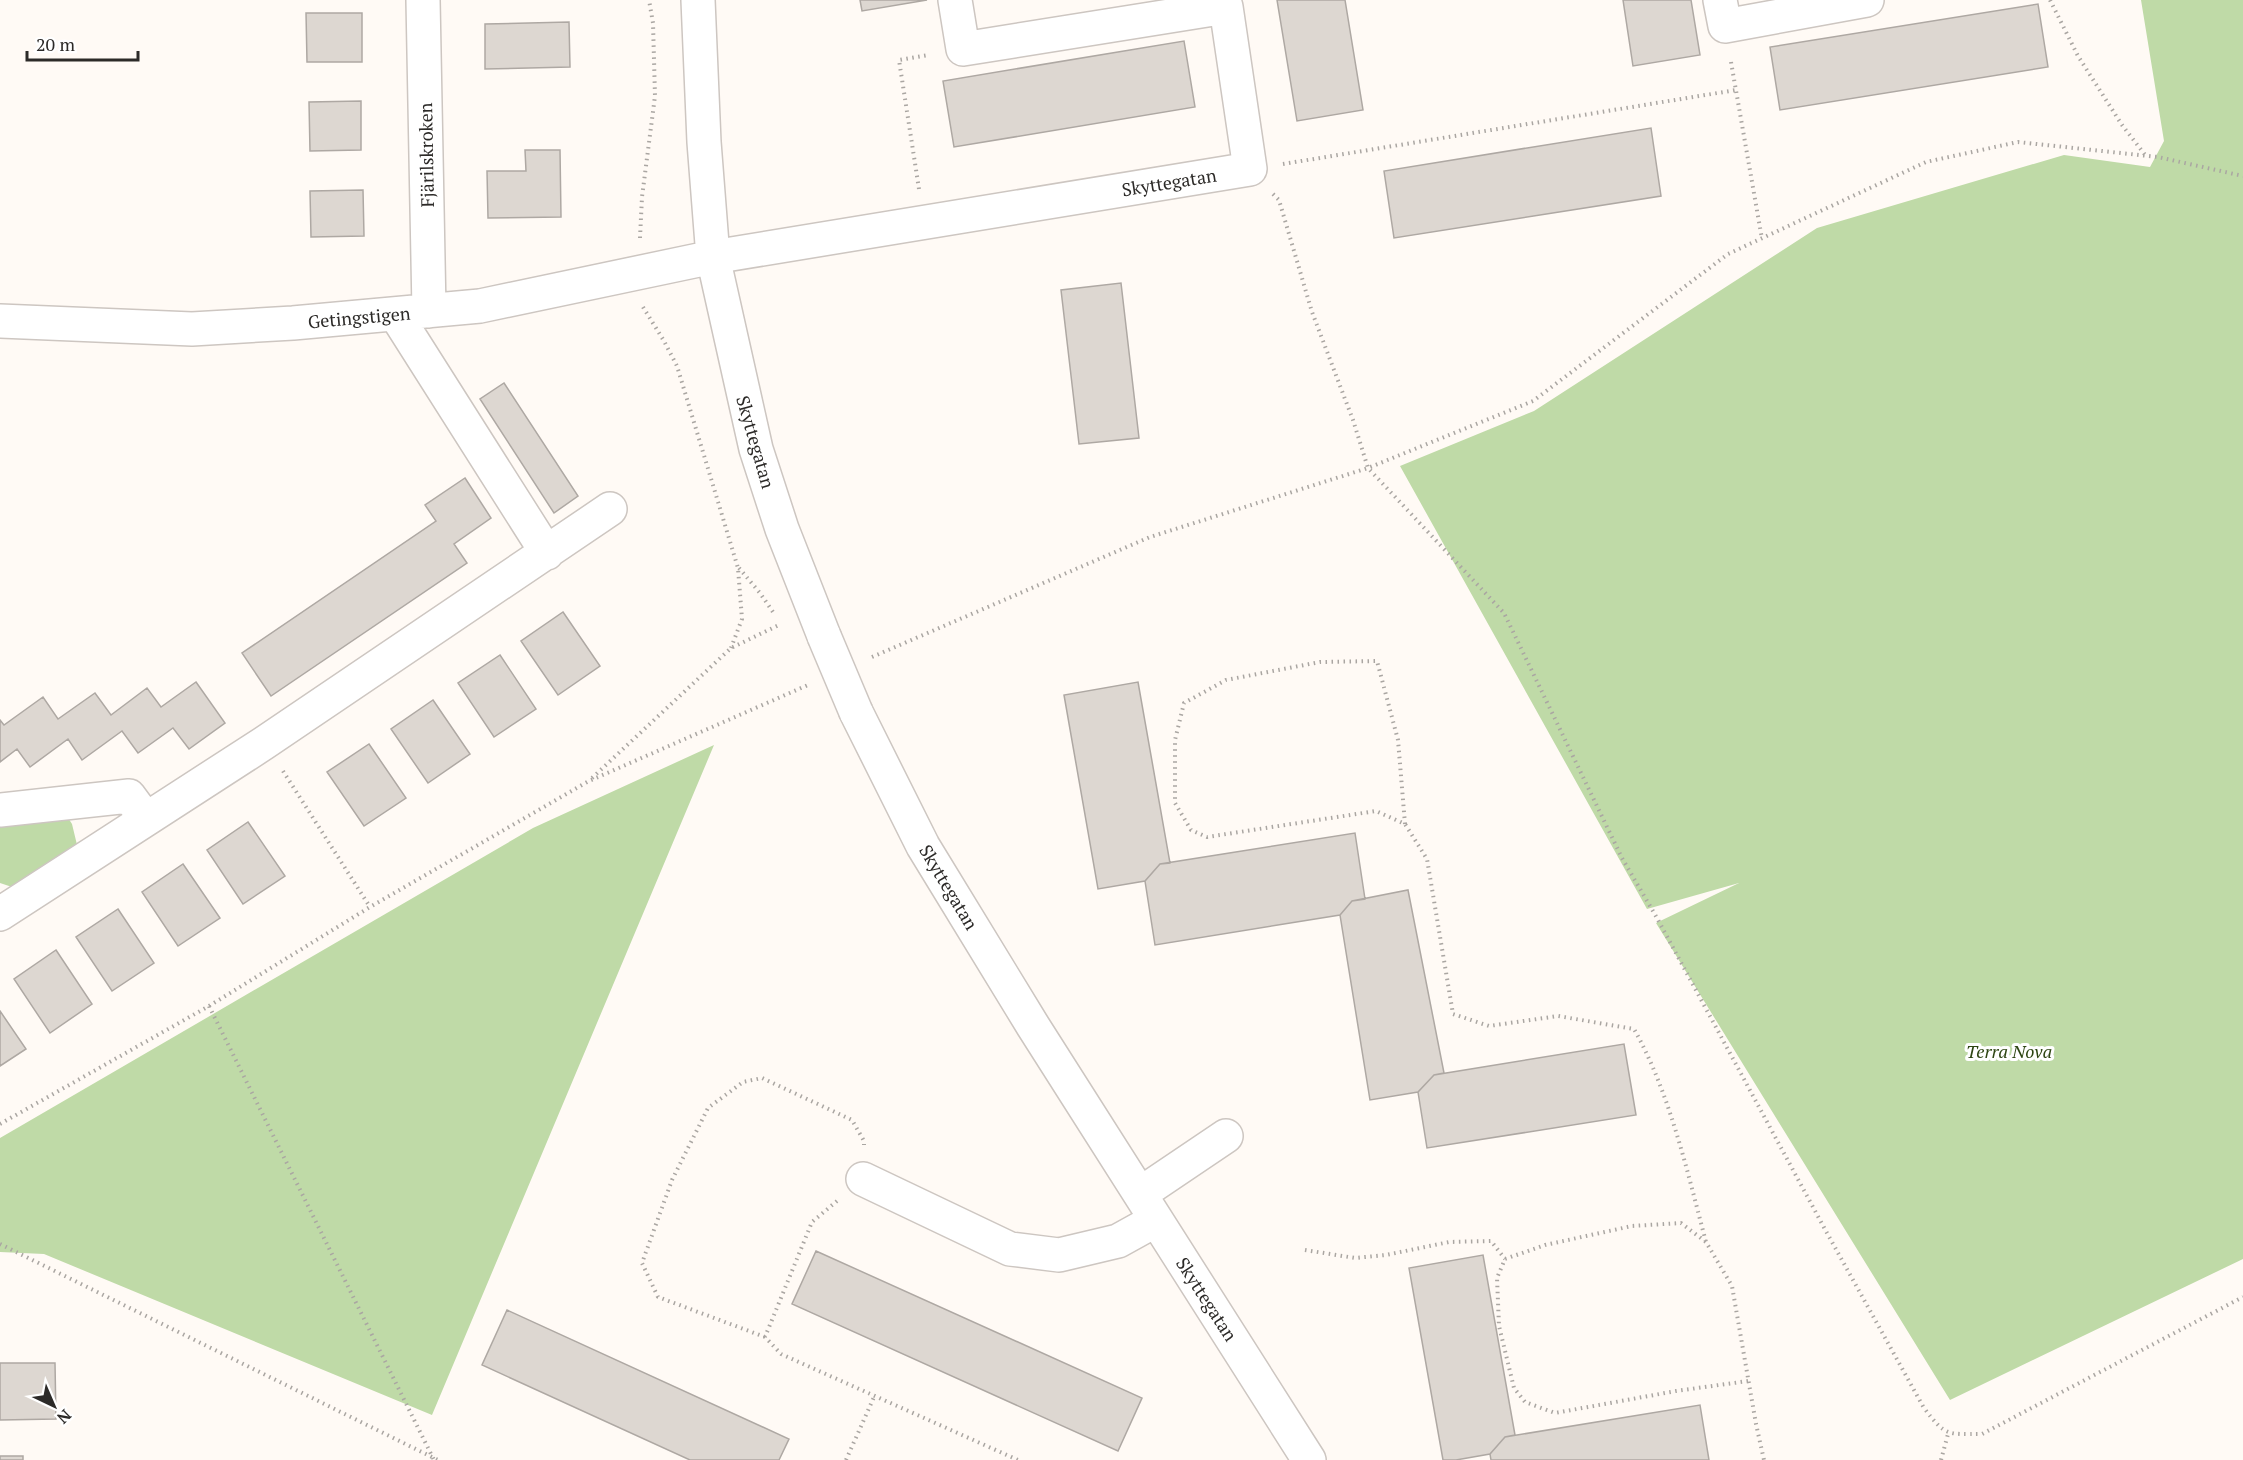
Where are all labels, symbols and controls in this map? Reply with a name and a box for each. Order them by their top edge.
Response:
scale bar [27,24,138,62]
text: 20 m [36,32,76,56]
street label: Fjärilskroken [413,102,439,207]
street label: Skyttegatan [1120,163,1218,201]
street label: Getingstigen [307,301,412,333]
street label: Skyttegatan [731,393,781,491]
street label: Skyttegatan [914,840,984,934]
park label: Terra Nova [1966,1039,2052,1063]
street label: Skyttegatan [1171,1252,1243,1346]
north arrow [24,1376,84,1436]
text: N [52,1405,76,1429]

